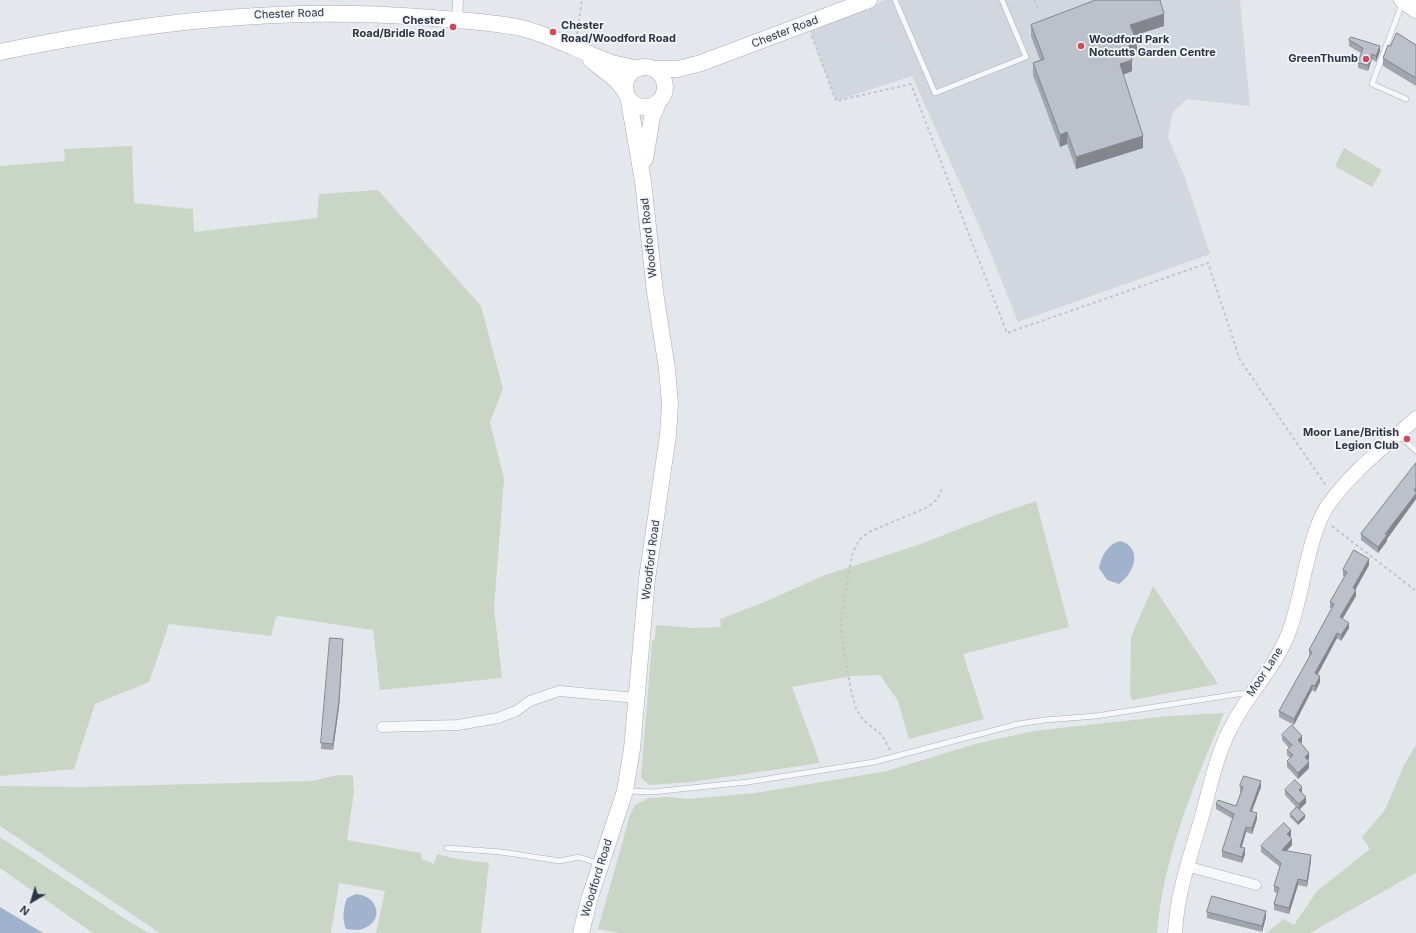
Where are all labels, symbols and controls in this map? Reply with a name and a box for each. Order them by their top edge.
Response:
street label: Chester Road [254,6,324,22]
street label: Chester Road [750,13,820,51]
place label: Chester Road/Bridle Road [352,14,445,40]
place label: Chester Road/Woodford Road [561,19,676,45]
marker: Chester Road/Bridle Road [448,22,458,32]
marker: Chester Road/Woodford Road [548,27,558,37]
place label: Woodford Park Notcutts Garden Centre [1089,33,1216,59]
marker: Woodford Park Notcutts Garden Centre [1076,41,1086,51]
place label: GreenThumb [1288,52,1358,66]
marker: GreenThumb [1361,54,1371,64]
street label: Woodford Road [638,197,660,279]
place label: Moor Lane/British Legion Club [1303,426,1399,452]
marker: Moor Lane/British Legion Club [1402,434,1412,444]
street label: Woodford Road [640,519,662,601]
street label: Moor Lane [1244,645,1286,699]
street label: Woodford Road [579,837,615,919]
north arrow [12,881,52,921]
text: N [17,902,32,919]

